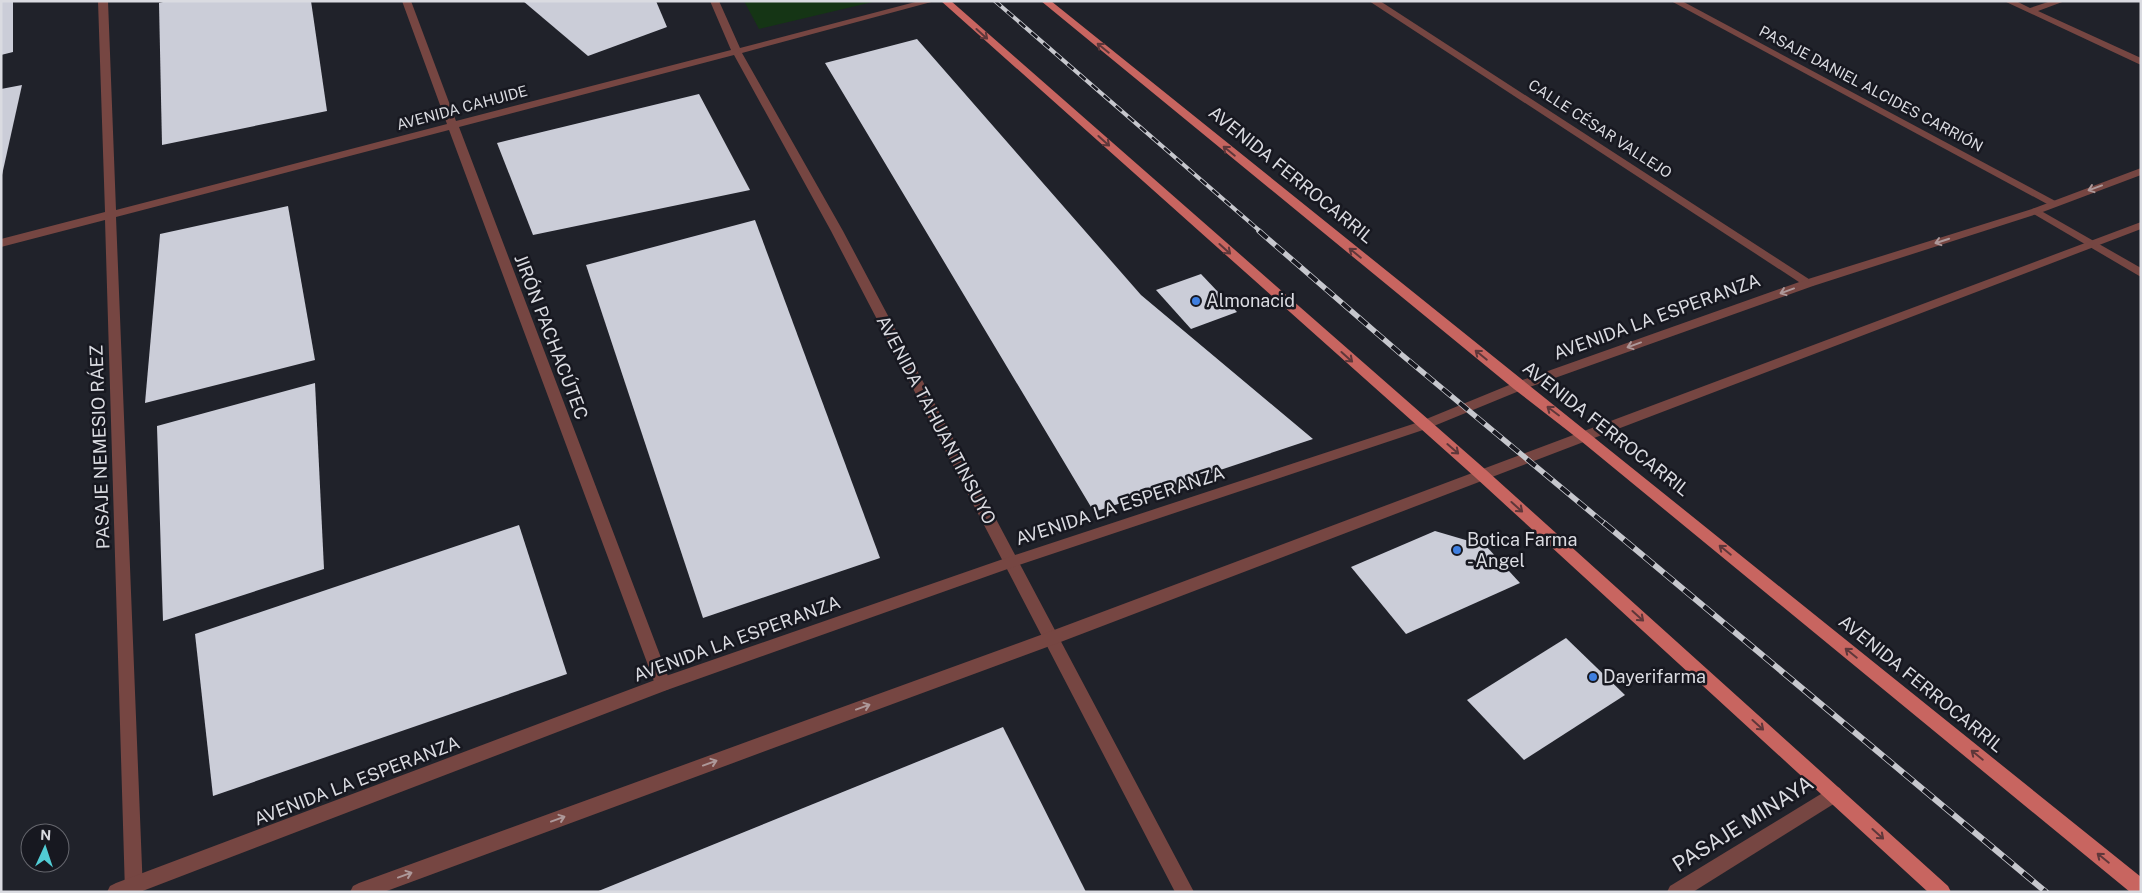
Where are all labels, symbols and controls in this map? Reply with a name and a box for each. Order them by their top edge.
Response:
street label: PASAJE DANIEL ALCIDES CARRIÓN [1756,21,1987,155]
one-way arrow [975,28,988,39]
one-way arrow [1097,43,1110,54]
street label: CALLE CÉSAR VALLEJO [1525,76,1675,181]
street label: AVENIDA CAHUIDE [395,82,529,133]
street label: AVENIDA FERROCARRIL [1205,102,1378,248]
one-way arrow [1097,135,1110,147]
one-way arrow [1223,145,1236,156]
one-way arrow [2088,184,2103,193]
one-way arrow [1934,237,1950,246]
one-way arrow [1219,243,1232,255]
one-way arrow [1349,247,1362,258]
street label: JIRÓN PACHACÚTEC [510,251,594,422]
street label: AVENIDA LA ESPERANZA [1551,269,1763,364]
one-way arrow [1780,287,1795,296]
place label: Almonacid [1206,290,1295,311]
marker: Almonacid [1190,295,1202,307]
street label: AVENIDA TAHUANTINSUYO [872,312,1001,528]
one-way arrow [1627,341,1642,350]
street label: PASAJE NEMESIO RÁEZ [84,344,114,550]
one-way arrow [1475,350,1488,361]
one-way arrow [1340,351,1353,362]
street label: AVENIDA FERROCARRIL [1519,357,1694,500]
one-way arrow [1547,406,1560,417]
one-way arrow [1446,444,1459,455]
street label: AVENIDA LA ESPERANZA [1013,462,1227,549]
one-way arrow [1511,501,1524,512]
place label: Botica Farma - Angel [1467,529,1577,571]
marker: Botica Farma - Angel [1451,544,1463,556]
one-way arrow [1719,545,1732,556]
street label: AVENIDA LA ESPERANZA [631,591,843,686]
one-way arrow [1631,610,1644,622]
street label: AVENIDA FERROCARRIL [1835,611,2008,757]
one-way arrow [1845,647,1858,658]
place label: Dayerifarma [1603,666,1706,687]
marker: Dayerifarma [1587,671,1599,683]
one-way arrow [855,702,870,711]
one-way arrow [1751,719,1764,731]
street label: AVENIDA LA ESPERANZA [251,731,463,830]
one-way arrow [1971,750,1984,761]
one-way arrow [702,758,718,767]
street label: PASAJE MINAYA [1668,770,1818,877]
one-way arrow [550,814,565,823]
north arrow [20,823,70,873]
text: N [40,827,52,843]
one-way arrow [1872,828,1885,840]
one-way arrow [2097,853,2110,864]
one-way arrow [397,870,412,879]

